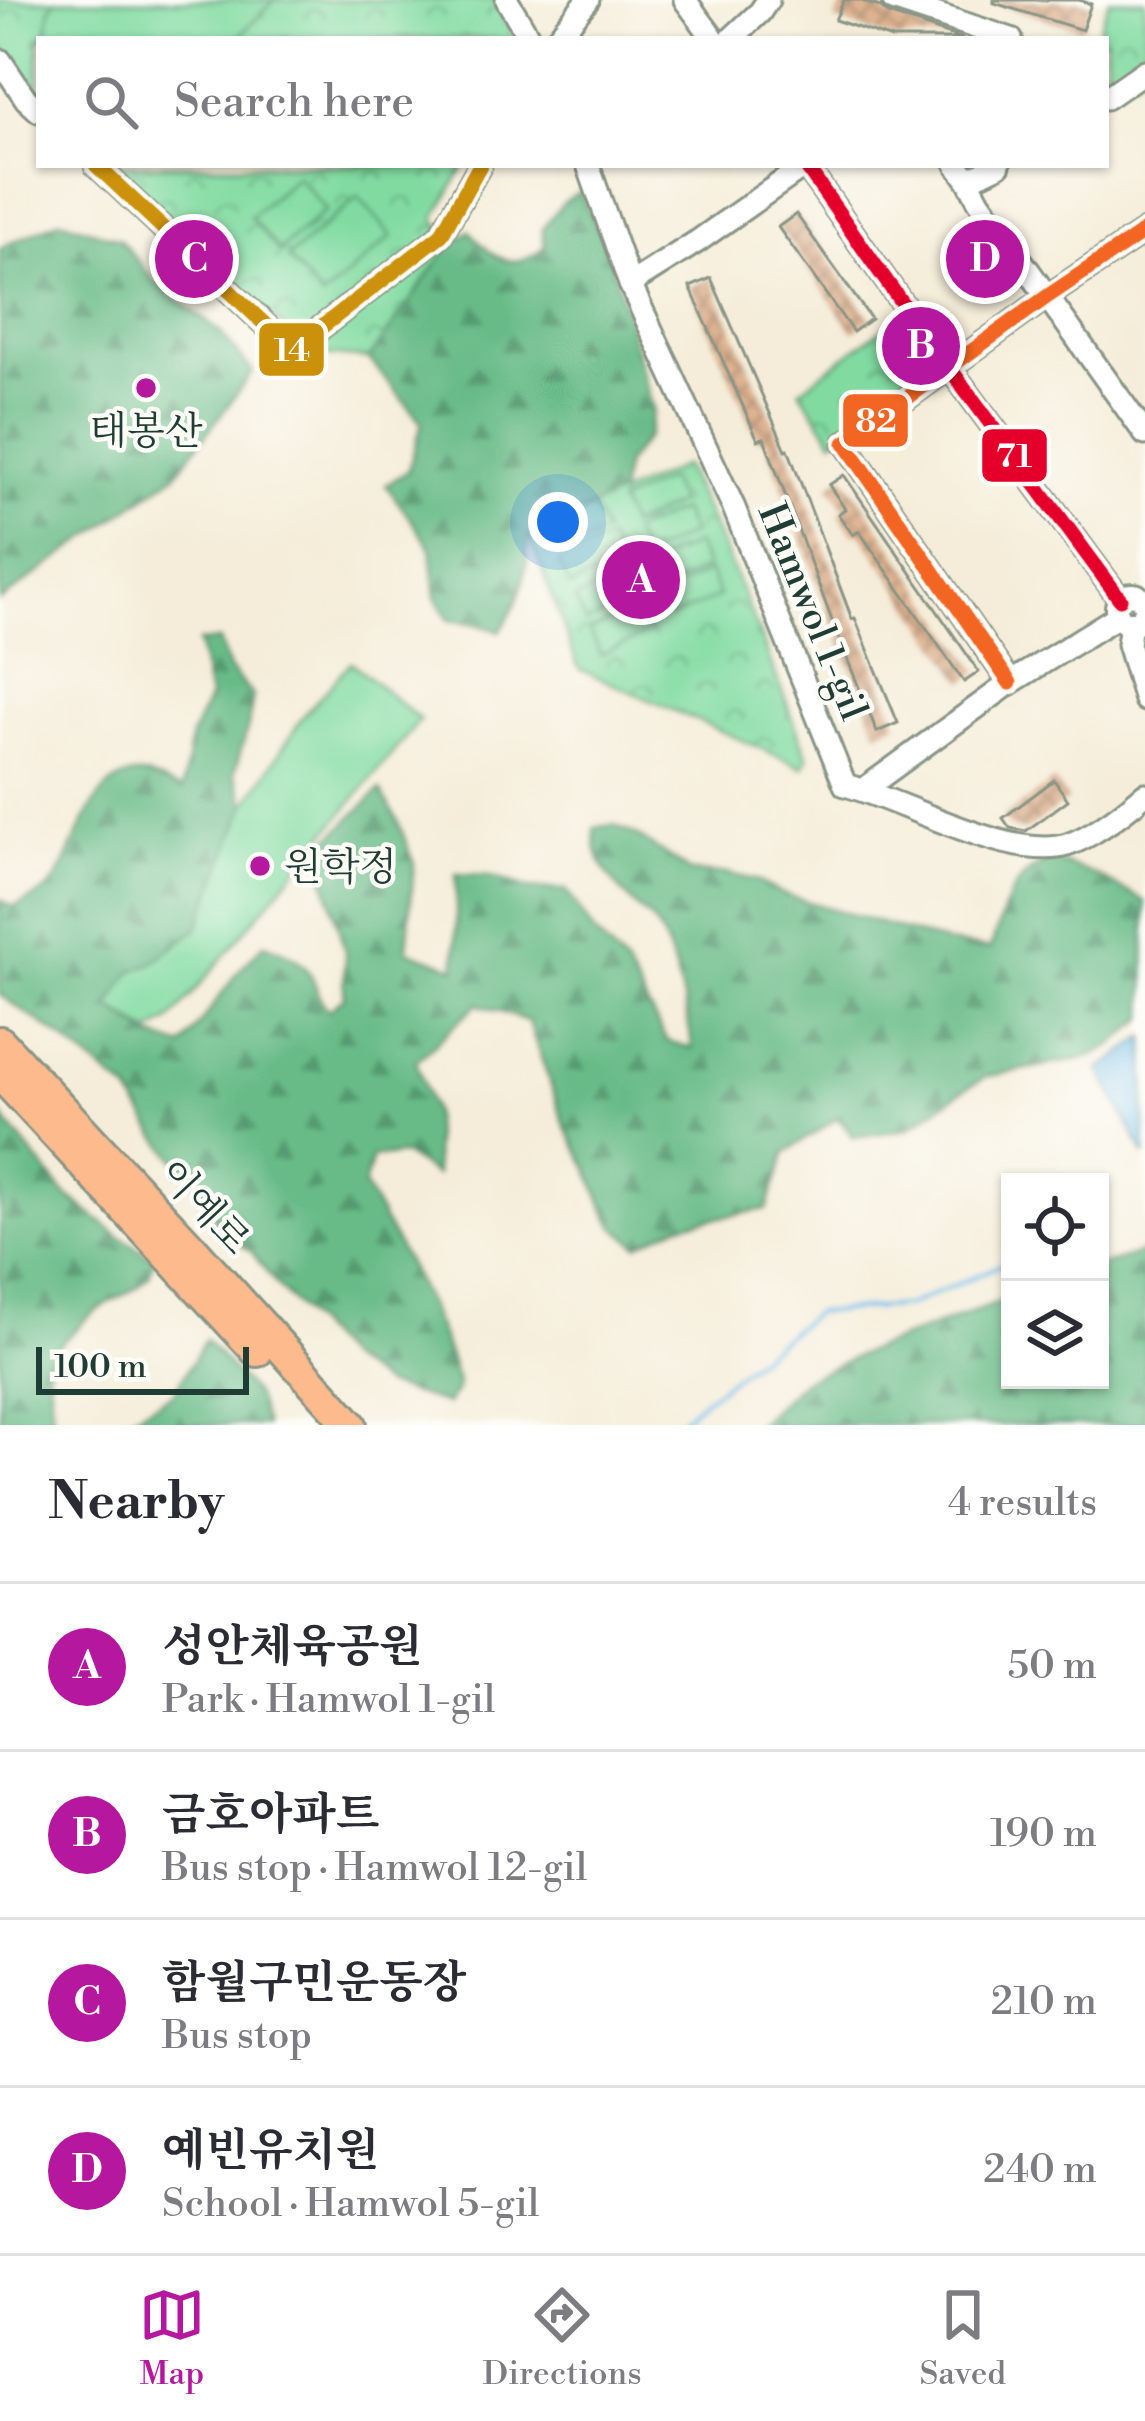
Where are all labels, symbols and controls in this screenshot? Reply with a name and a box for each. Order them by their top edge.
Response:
search box [36,36,1109,168]
icon: search [78,69,144,135]
text: Search here [174,74,414,131]
pin: C [155,214,233,304]
pin: D [946,214,1024,304]
pin: B [882,301,960,391]
line badge: 14 [257,321,326,378]
text: 14 [274,331,310,372]
marker: 태봉산 [133,375,159,401]
line badge: 82 [841,392,910,449]
text: 82 [855,402,897,443]
place label: 태봉산 [89,408,203,457]
line badge: 71 [980,427,1049,484]
text: 71 [996,437,1032,478]
your location [528,492,588,552]
street label: Hamwol 1-gil [746,496,877,728]
pin: A [602,535,680,625]
place label: 원학정 [284,844,397,893]
marker: 원학정 [247,853,273,879]
street label: 이예로 [147,1150,260,1266]
map controls [1001,1173,1109,1389]
button: locate [1001,1173,1109,1281]
button: layers [1001,1281,1109,1389]
scale bar [36,1341,249,1394]
text: 100 m [54,1347,147,1388]
text: Nearby [48,1471,224,1535]
text: 4 results [948,1479,1097,1528]
text: 성안체육공원 [162,1619,423,1676]
text: A [73,1642,101,1691]
text: 50 m [1007,1642,1097,1691]
text: Park · Hamwol 1-gil [162,1676,495,1725]
text: 금호아파트 [162,1787,379,1844]
text: B [72,1810,102,1859]
text: 190 m [990,1810,1097,1859]
text: Bus stop · Hamwol 12-gil [162,1844,587,1893]
text: 함월구민운동장 [162,1955,466,2012]
text: C [73,1978,101,2027]
text: 210 m [991,1978,1097,2027]
text: Bus stop [162,2012,312,2061]
text: 예빈유치원 [162,2123,379,2180]
text: D [71,2146,103,2195]
text: 240 m [983,2146,1097,2195]
text: School · Hamwol 5-gil [162,2180,539,2229]
tab: Map [139,2282,205,2395]
tab: Directions [483,2282,642,2395]
tab: Saved [919,2282,1006,2395]

